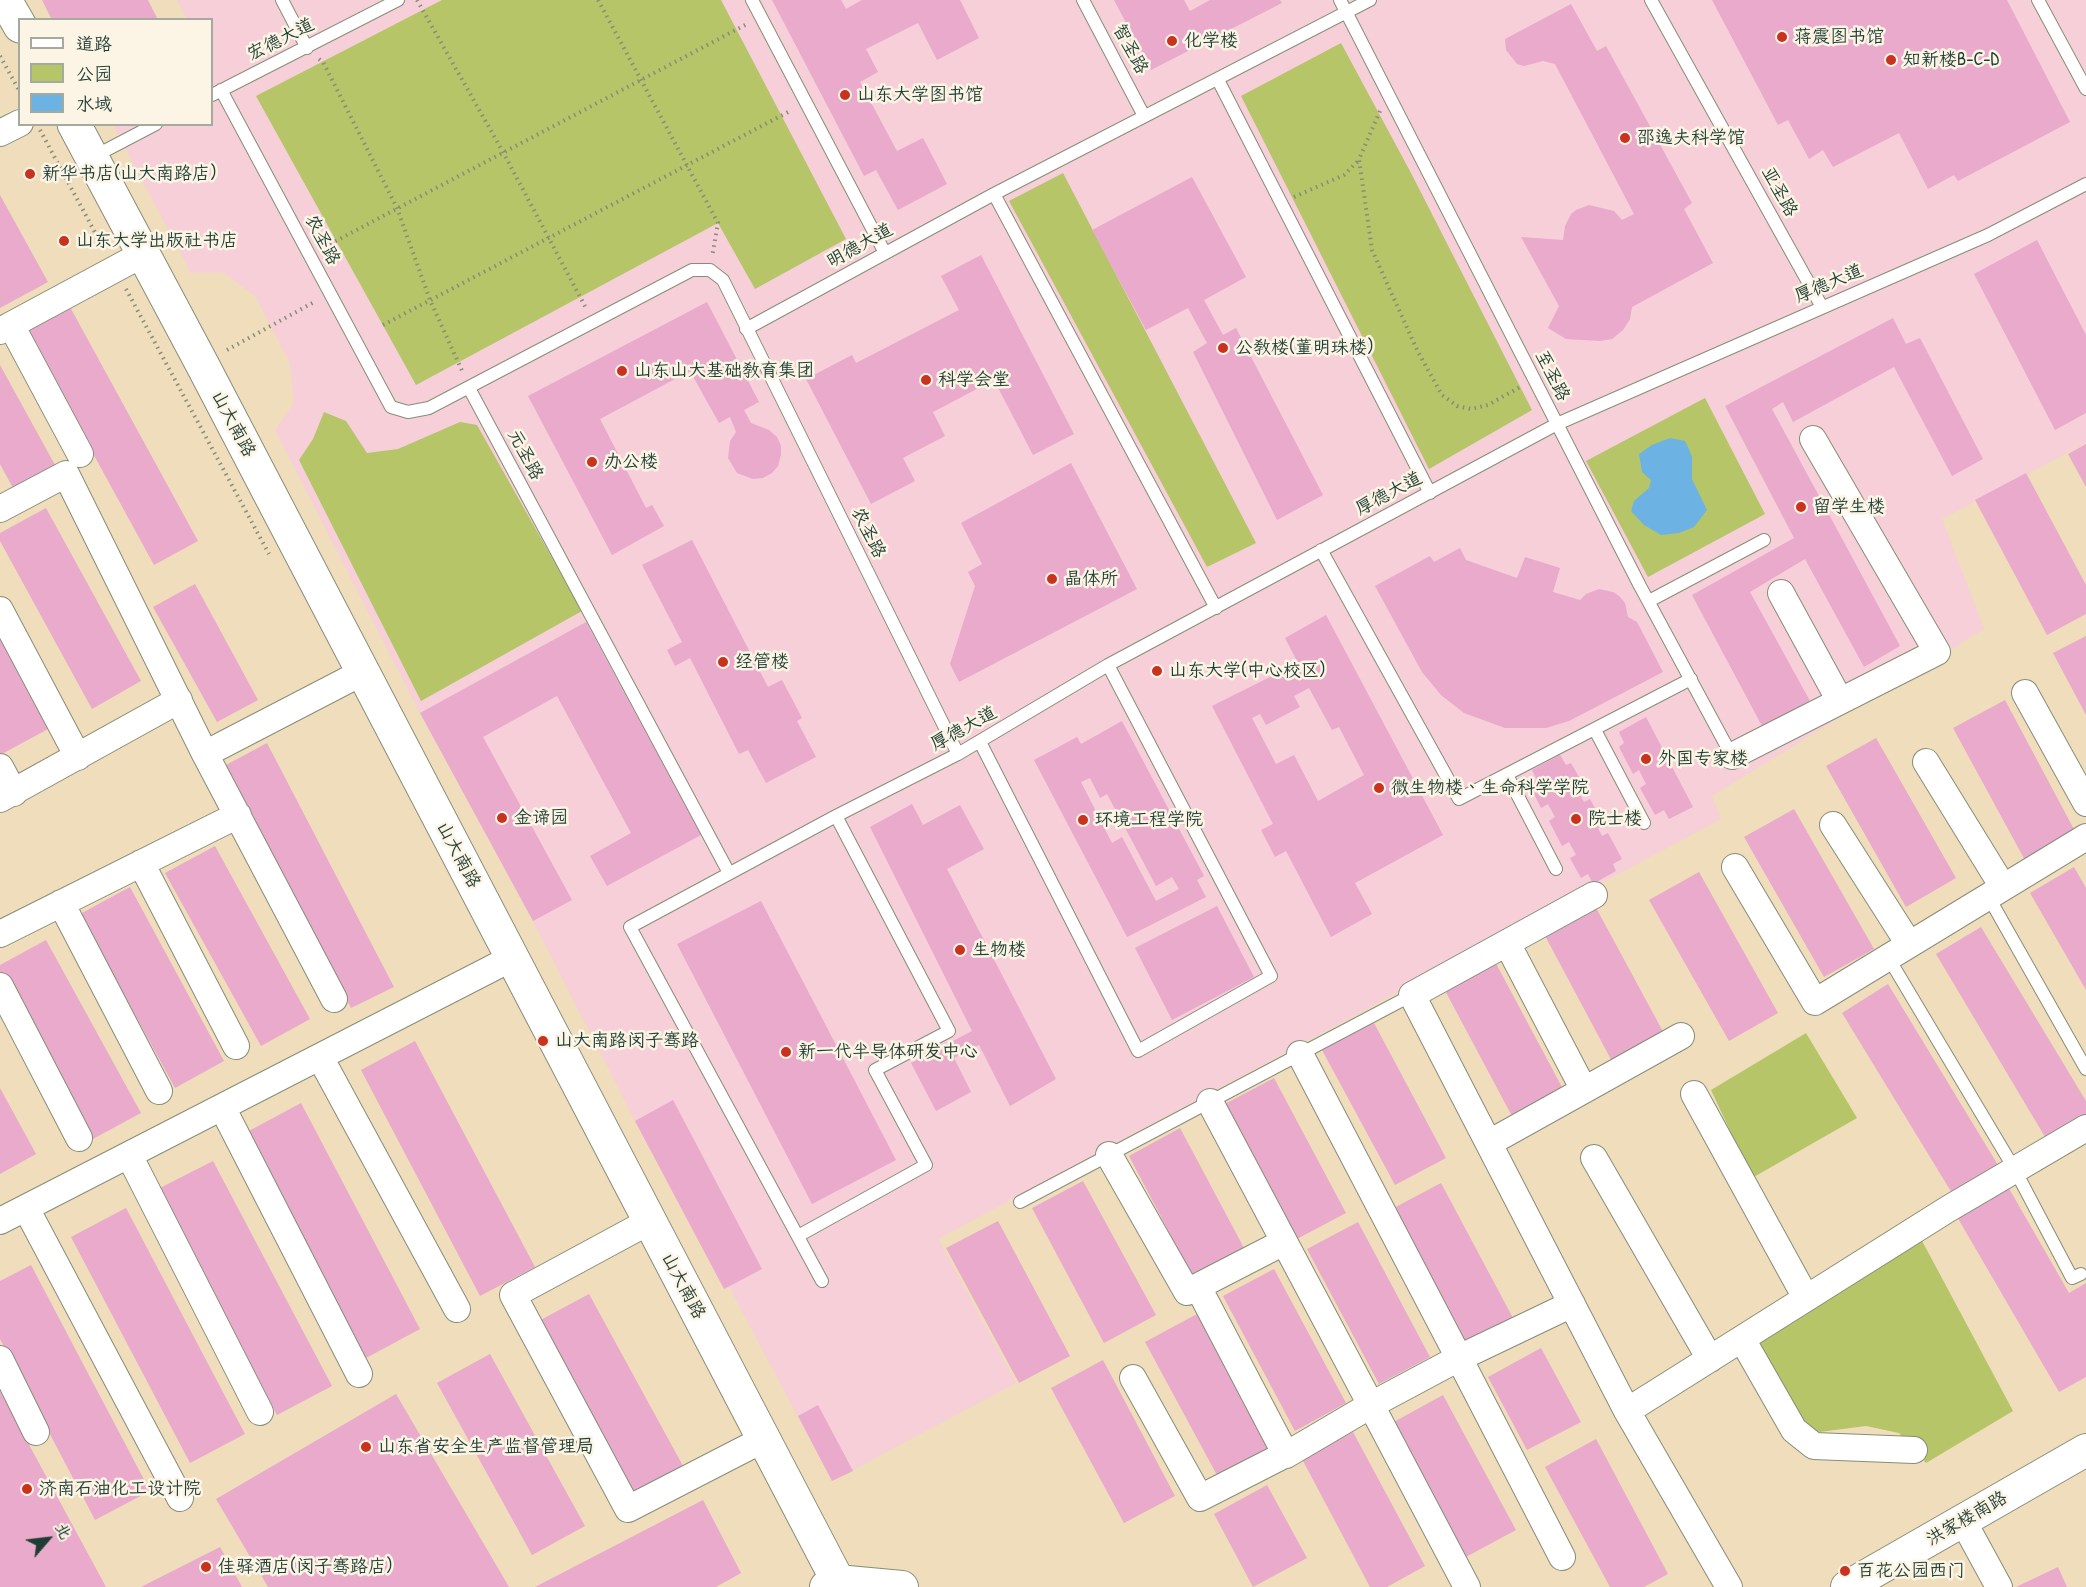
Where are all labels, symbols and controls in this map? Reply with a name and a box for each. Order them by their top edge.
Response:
street label: 宏德大道 [244,14,318,66]
legend [18,18,213,126]
street label: 智圣路 [1108,20,1152,78]
place label: 蒋震图书馆 [1794,26,1884,48]
place label: 化学楼 [1184,30,1238,52]
marker: 蒋震图书馆 [1775,30,1789,44]
text: 道路 [76,31,112,56]
marker: 化学楼 [1165,34,1179,48]
place label: 知新楼B-C-D [1903,49,1999,71]
marker: 知新楼B-C-D [1884,53,1898,67]
text: 公园 [76,61,112,86]
place label: 山东大学图书馆 [857,84,983,106]
marker: 山东大学图书馆 [838,88,852,102]
text: 水域 [76,91,112,116]
place label: 邵逸夫科学馆 [1637,127,1745,149]
marker: 邵逸夫科学馆 [1618,131,1632,145]
place label: 新华书店(山大南路店) [42,163,217,185]
street label: 亚圣路 [1756,163,1802,221]
marker: 新华书店(山大南路店) [23,167,37,181]
street label: 农圣路 [300,211,344,269]
street label: 明德大道 [823,219,897,273]
place label: 山东大学出版社书店 [76,230,238,252]
marker: 山东大学出版社书店 [57,234,71,248]
street label: 厚德大道 [1792,260,1866,308]
place label: 公教楼(董明珠楼) [1235,337,1374,359]
marker: 公教楼(董明珠楼) [1216,341,1230,355]
street label: 至圣路 [1530,347,1574,405]
place label: 山东山大基础教育集团 [634,360,814,382]
marker: 山东山大基础教育集团 [615,364,629,378]
place label: 科学会堂 [938,369,1010,391]
marker: 科学会堂 [919,373,933,387]
street label: 山大南路 [207,387,259,461]
street label: 元圣路 [503,426,547,484]
place label: 办公楼 [604,451,658,473]
marker: 办公楼 [585,455,599,469]
street label: 厚德大道 [1352,468,1426,520]
place label: 留学生楼 [1813,496,1885,518]
marker: 留学生楼 [1794,500,1808,514]
street label: 农圣路 [846,504,890,562]
place label: 晶体所 [1064,568,1118,590]
marker: 晶体所 [1045,572,1059,586]
place label: 经管楼 [735,651,789,673]
marker: 经管楼 [716,655,730,669]
place label: 山东大学(中心校区) [1169,660,1326,682]
marker: 山东大学(中心校区) [1150,664,1164,678]
street label: 厚德大道 [927,702,1001,756]
place label: 外国专家楼 [1658,748,1748,770]
marker: 外国专家楼 [1639,752,1653,766]
place label: 微生物楼、生命科学学院 [1391,777,1589,799]
marker: 微生物楼、生命科学学院 [1372,781,1386,795]
place label: 金谛园 [514,807,568,829]
place label: 院士楼 [1588,808,1642,830]
place label: 环境工程学院 [1095,809,1203,831]
marker: 金谛园 [495,811,509,825]
marker: 院士楼 [1569,812,1583,826]
marker: 环境工程学院 [1076,813,1090,827]
street label: 山大南路 [432,818,484,892]
place label: 生物楼 [972,939,1026,961]
marker: 生物楼 [953,943,967,957]
place label: 山大南路闵子骞路 [555,1030,699,1052]
marker: 山大南路闵子骞路 [536,1034,550,1048]
place label: 新一代半导体研发中心 [798,1041,978,1063]
marker: 新一代半导体研发中心 [779,1045,793,1059]
street label: 山大南路 [657,1249,709,1323]
place label: 山东省安全生产监督管理局 [378,1436,594,1458]
marker: 山东省安全生产监督管理局 [359,1440,373,1454]
place label: 济南石油化工设计院 [39,1478,201,1500]
marker: 济南石油化工设计院 [20,1482,34,1496]
street label: 洪家楼南路 [1923,1487,2011,1551]
north arrow [18,1509,78,1569]
text: 北 [50,1518,77,1543]
place label: 佳驿酒店(闵子骞路店) [218,1556,393,1578]
marker: 佳驿酒店(闵子骞路店) [199,1560,213,1574]
place label: 百花公园西门 [1857,1560,1965,1582]
marker: 百花公园西门 [1838,1564,1852,1578]

